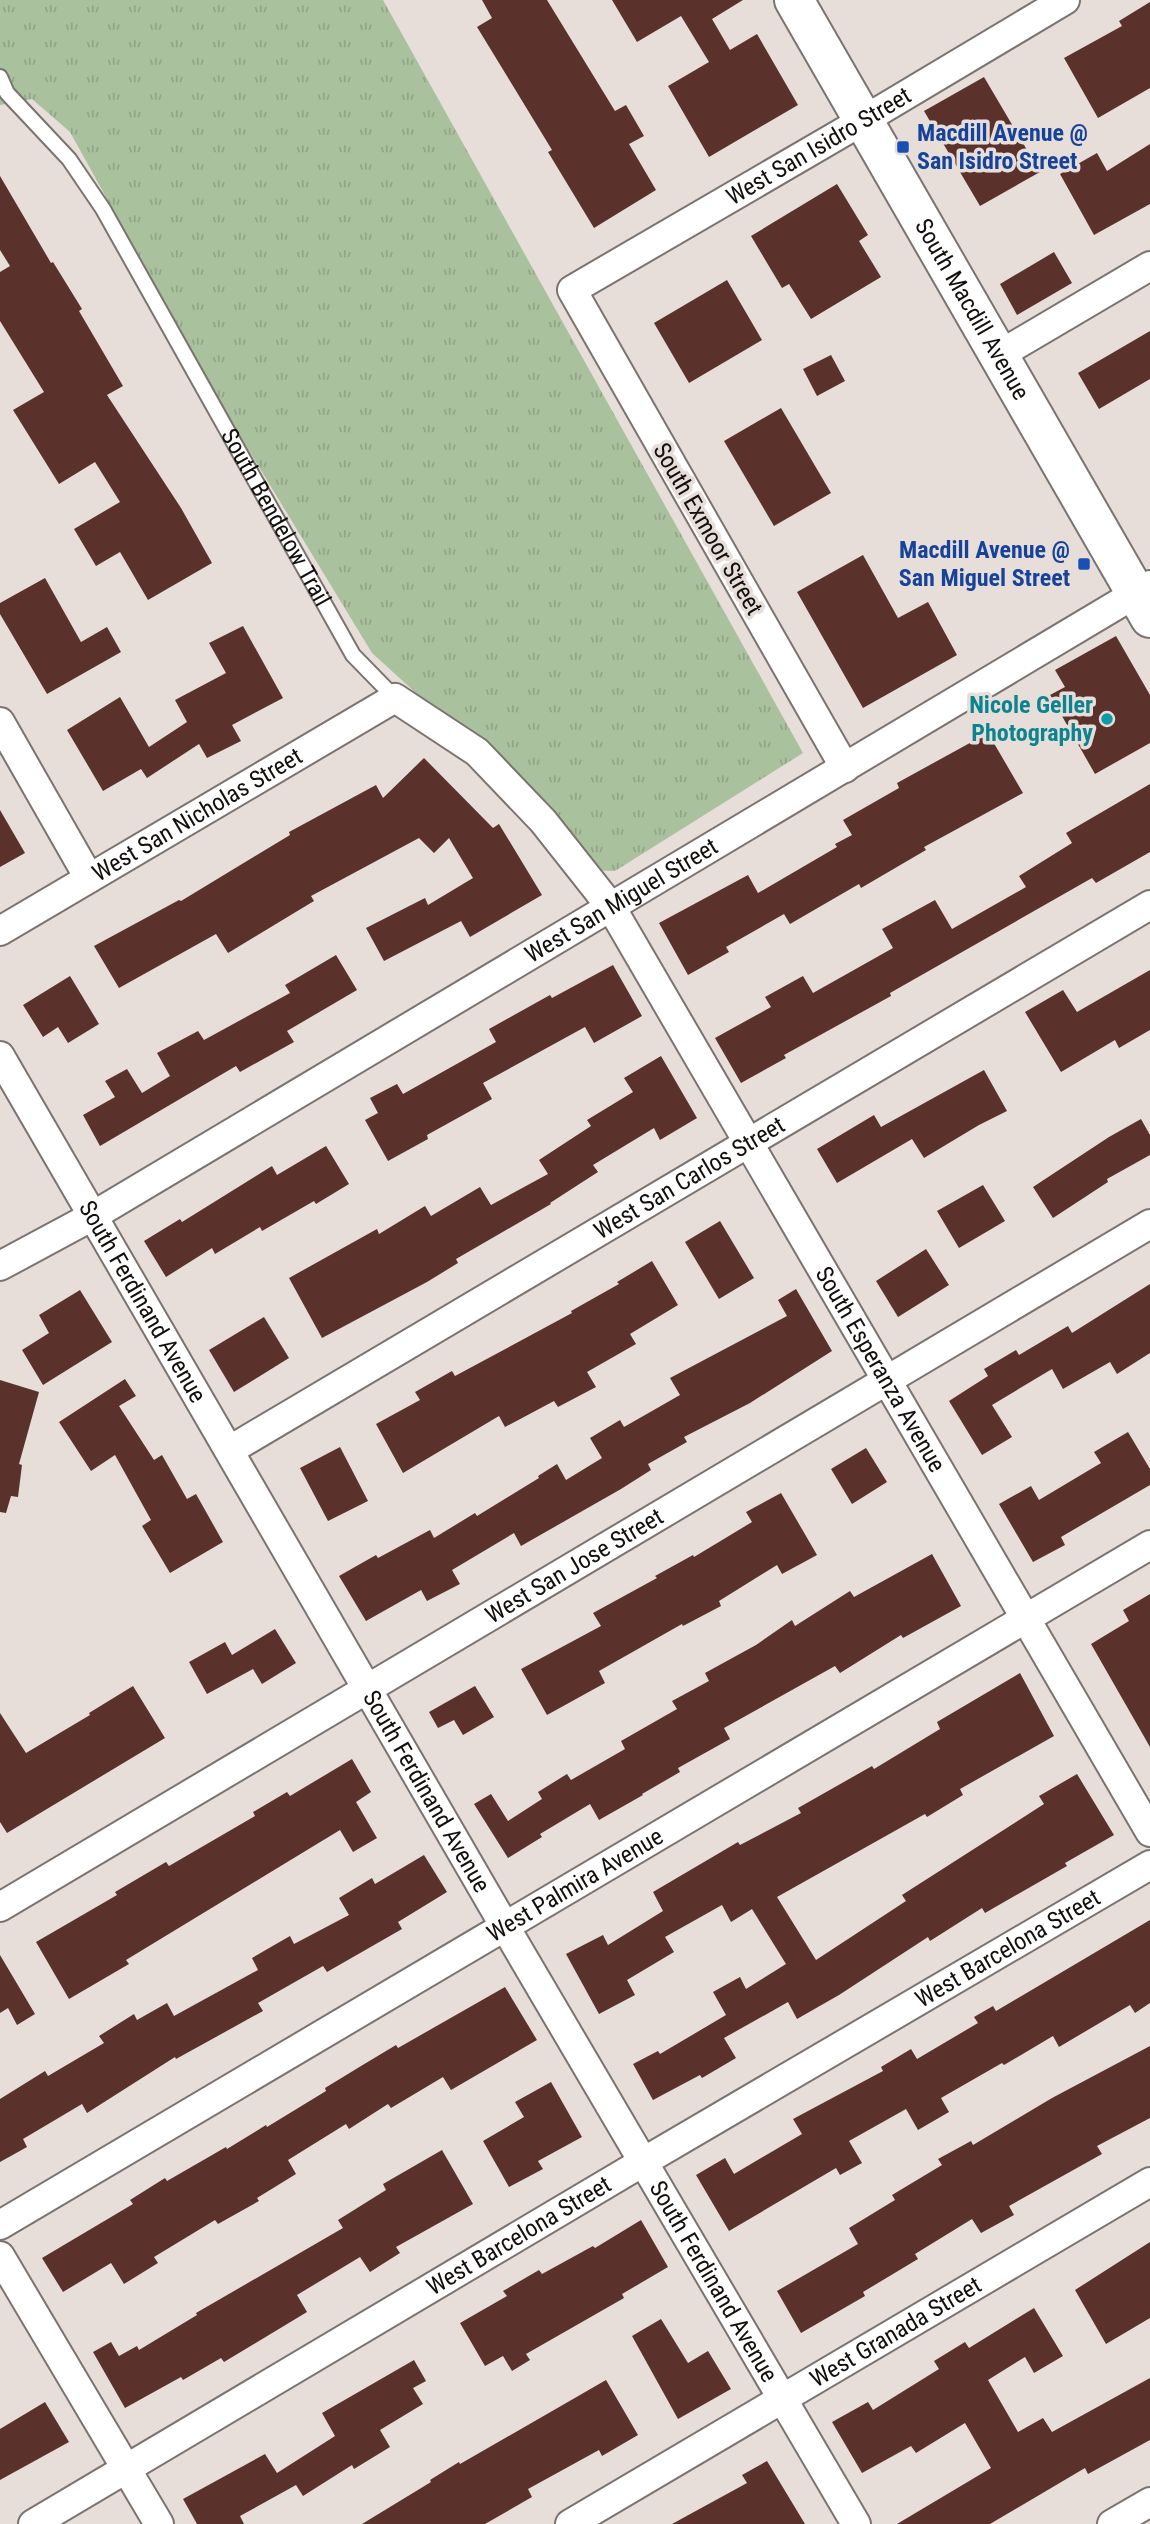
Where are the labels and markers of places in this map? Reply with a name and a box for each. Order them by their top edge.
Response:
place label: Macdill Avenue @ San Isidro Street [917,119,1088,175]
marker: Macdill Avenue @ San Isidro Street [895,139,911,155]
place label: Macdill Avenue @ San Miguel Street [899,536,1070,592]
marker: Macdill Avenue @ San Miguel Street [1076,556,1092,572]
place label: Nicole Geller Photography [969,691,1093,747]
marker: Nicole Geller Photography [1099,711,1115,727]

